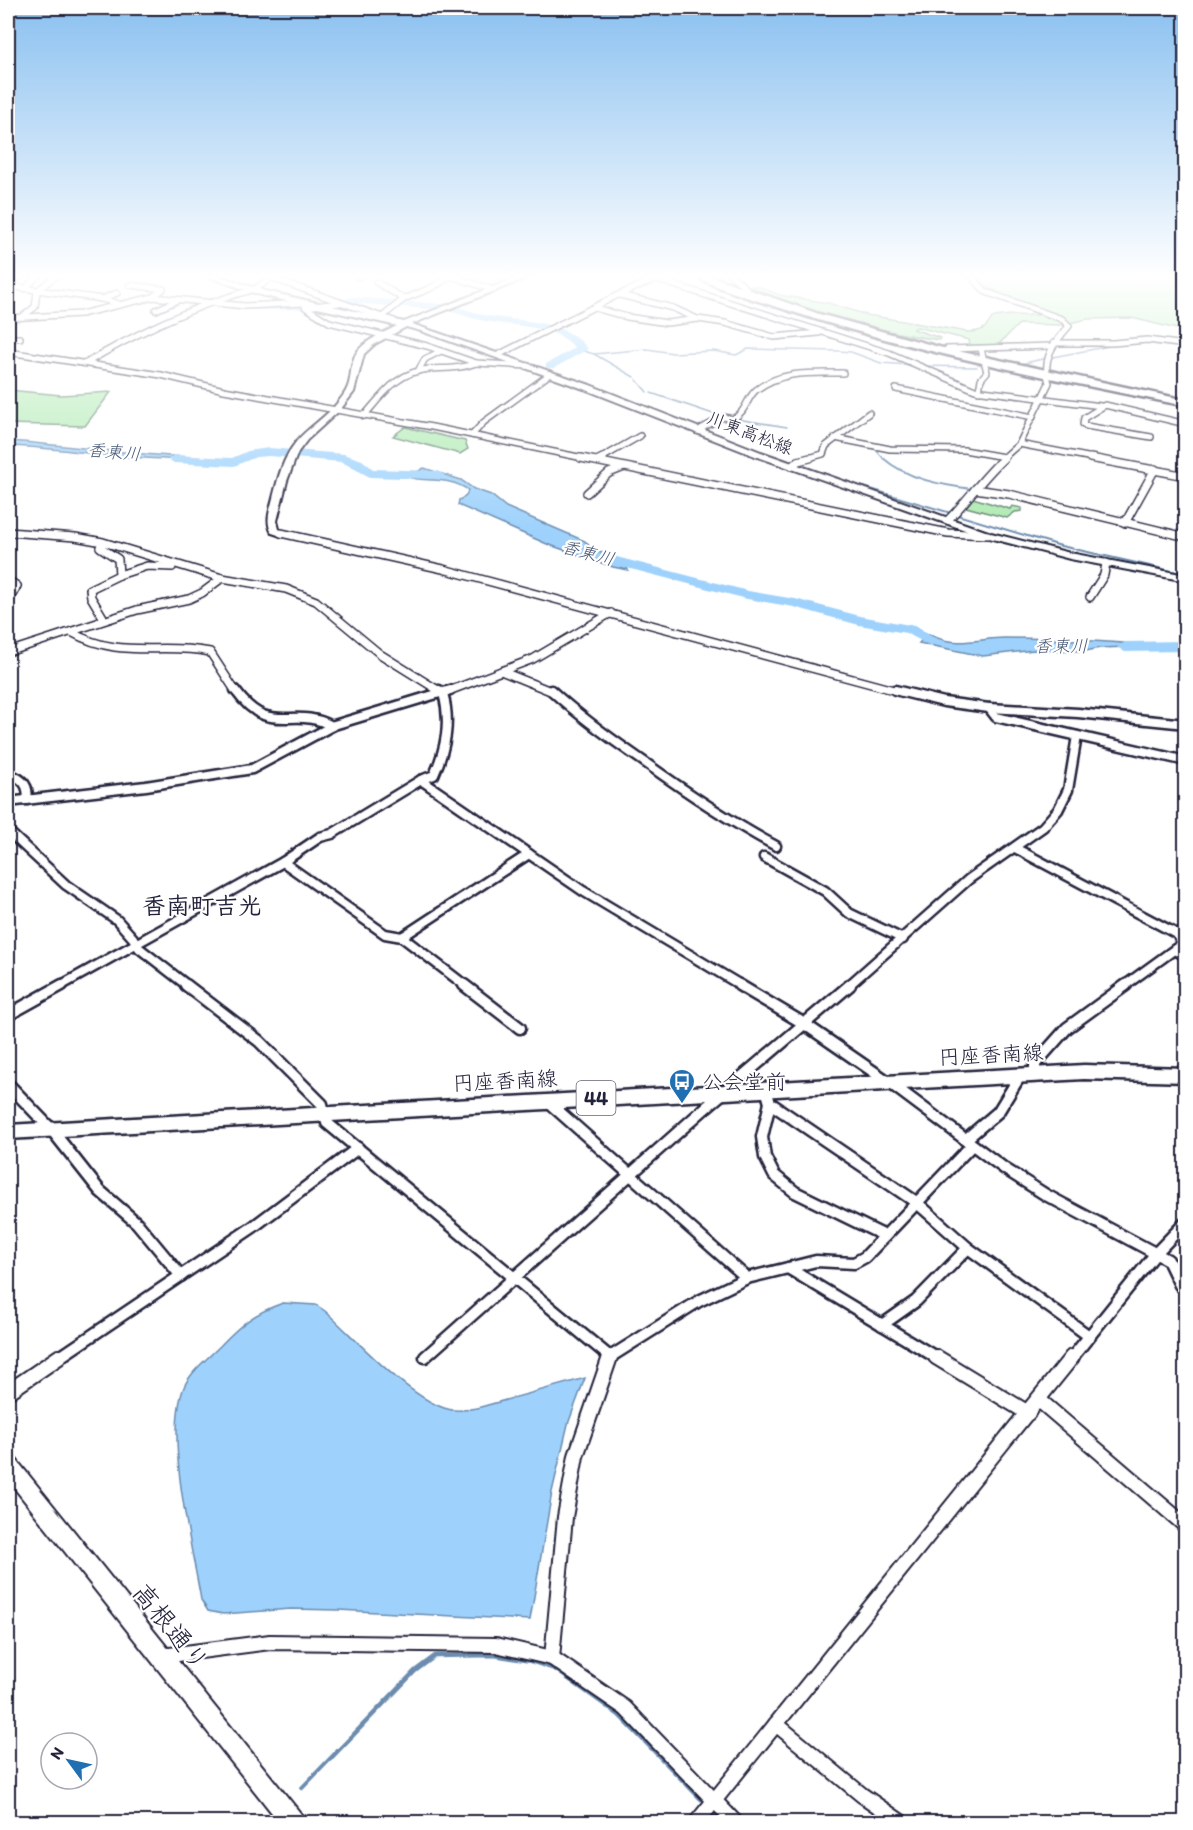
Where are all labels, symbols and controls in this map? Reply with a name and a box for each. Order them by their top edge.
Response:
street label: 川東高松線 [704,407,796,459]
water label: 香東川 [86,439,142,465]
water label: 香東川 [559,535,617,571]
water label: 香東川 [1034,635,1088,657]
district label: 香南町吉光 [142,891,262,920]
street label: 円座香南線 [938,1039,1044,1070]
street label: 円座香南線 [452,1065,558,1096]
bus stop icon: 公会堂前 [667,1067,697,1105]
place label: 公会堂前 [702,1069,786,1094]
road number: 44 [576,1081,616,1115]
street label: 高根通り [126,1577,216,1677]
north arrow [39,1731,99,1791]
text: N [46,1743,68,1763]

